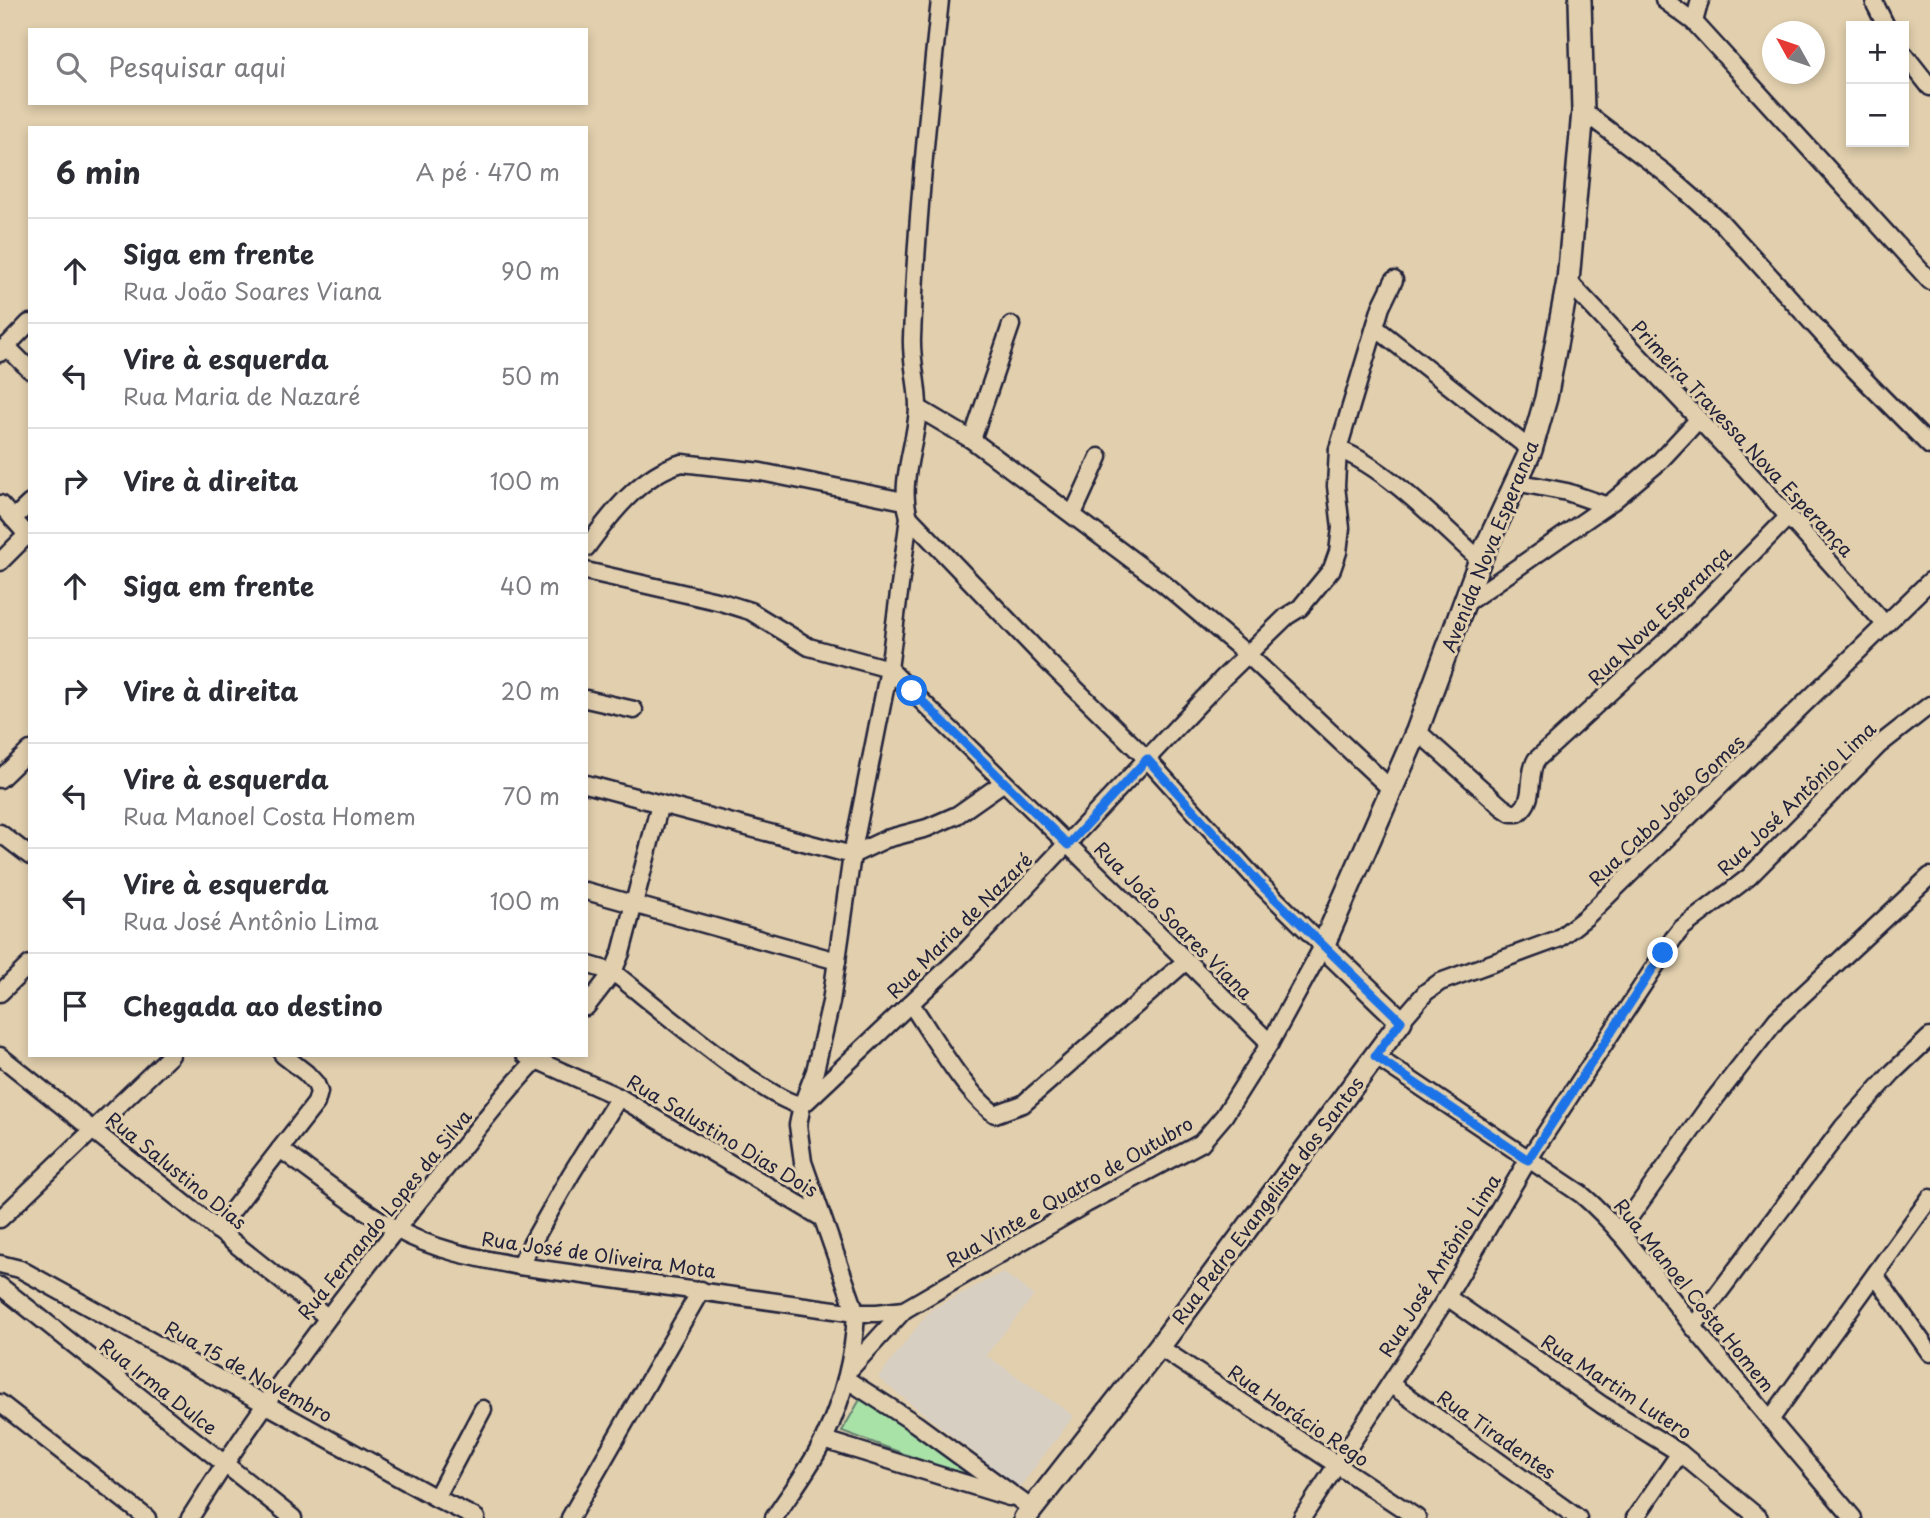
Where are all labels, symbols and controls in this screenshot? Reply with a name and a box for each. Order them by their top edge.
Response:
north arrow [1762,21,1825,84]
map controls [1846,21,1909,147]
button: + [1846,21,1909,84]
search box [28,28,588,105]
text: Pesquisar aqui [108,47,286,86]
icon: search [52,48,90,86]
button: − [1846,84,1909,147]
text: 6 min [56,149,141,194]
text: A pé · 470 m [416,154,560,189]
text: Siga em frente [123,234,314,273]
icon: ahead [56,252,94,290]
text: 90 m [501,253,560,288]
text: Rua João Soares Viana [123,273,381,308]
street label: Primeira Travessa Nova Esperança [1625,313,1861,563]
text: Vire à esquerda [123,339,329,378]
icon: left [56,357,94,395]
text: 50 m [500,358,560,393]
text: Rua Maria de Nazaré [123,378,360,413]
street label: Avenida Nova Esperanca [1434,435,1545,656]
text: Vire à direita [123,461,298,500]
icon: right [56,462,94,500]
text: 100 m [490,463,560,498]
street label: Rua Nova Esperança [1581,539,1737,691]
text: Siga em frente [123,566,314,605]
icon: ahead [56,567,94,605]
text: 40 m [500,568,560,603]
text: Vire à direita [123,671,298,710]
icon: right [56,672,94,710]
text: 20 m [501,673,560,708]
route start [896,675,927,706]
street label: Rua José Antônio Lima [1710,714,1882,881]
street label: Rua Cabo João Gomes [1582,728,1750,892]
text: Vire à esquerda [123,759,329,798]
icon: left [56,777,94,815]
text: 70 m [502,778,560,813]
text: Rua Manoel Costa Homem [123,798,416,833]
street label: Rua João Soares Viana [1089,835,1260,1006]
street label: Rua Maria de Nazaré [880,846,1038,1004]
text: Vire à esquerda [123,864,329,903]
icon: left [56,882,94,920]
text: 100 m [490,883,560,918]
text: Rua José Antônio Lima [123,903,379,938]
route end [1647,937,1678,968]
text: Chegada ao destino [123,986,382,1025]
icon: arrive [56,987,94,1025]
street label: Rua Salustino Dias Dois [622,1067,824,1203]
street label: Rua Pedro Evangelista dos Santos [1164,1070,1370,1330]
street label: Rua Fernando Lopes da Silva [290,1103,478,1325]
street label: Rua Salustino Dias [101,1105,253,1235]
street label: Rua Vinte e Quatro de Outubro [940,1109,1198,1273]
street label: Rua José Antônio Lima [1371,1167,1507,1362]
street label: Rua Manoel Costa Homem [1608,1192,1782,1398]
street label: Rua José de Oliveira Mota [480,1224,718,1284]
street label: Rua 15 de Novembro [160,1313,338,1429]
street label: Rua Martim Lutero [1536,1327,1698,1445]
street label: Rua Irma Dulce [94,1331,224,1441]
street label: Rua Horácio Rego [1223,1357,1375,1473]
street label: Rua Tiradentes [1432,1383,1562,1485]

